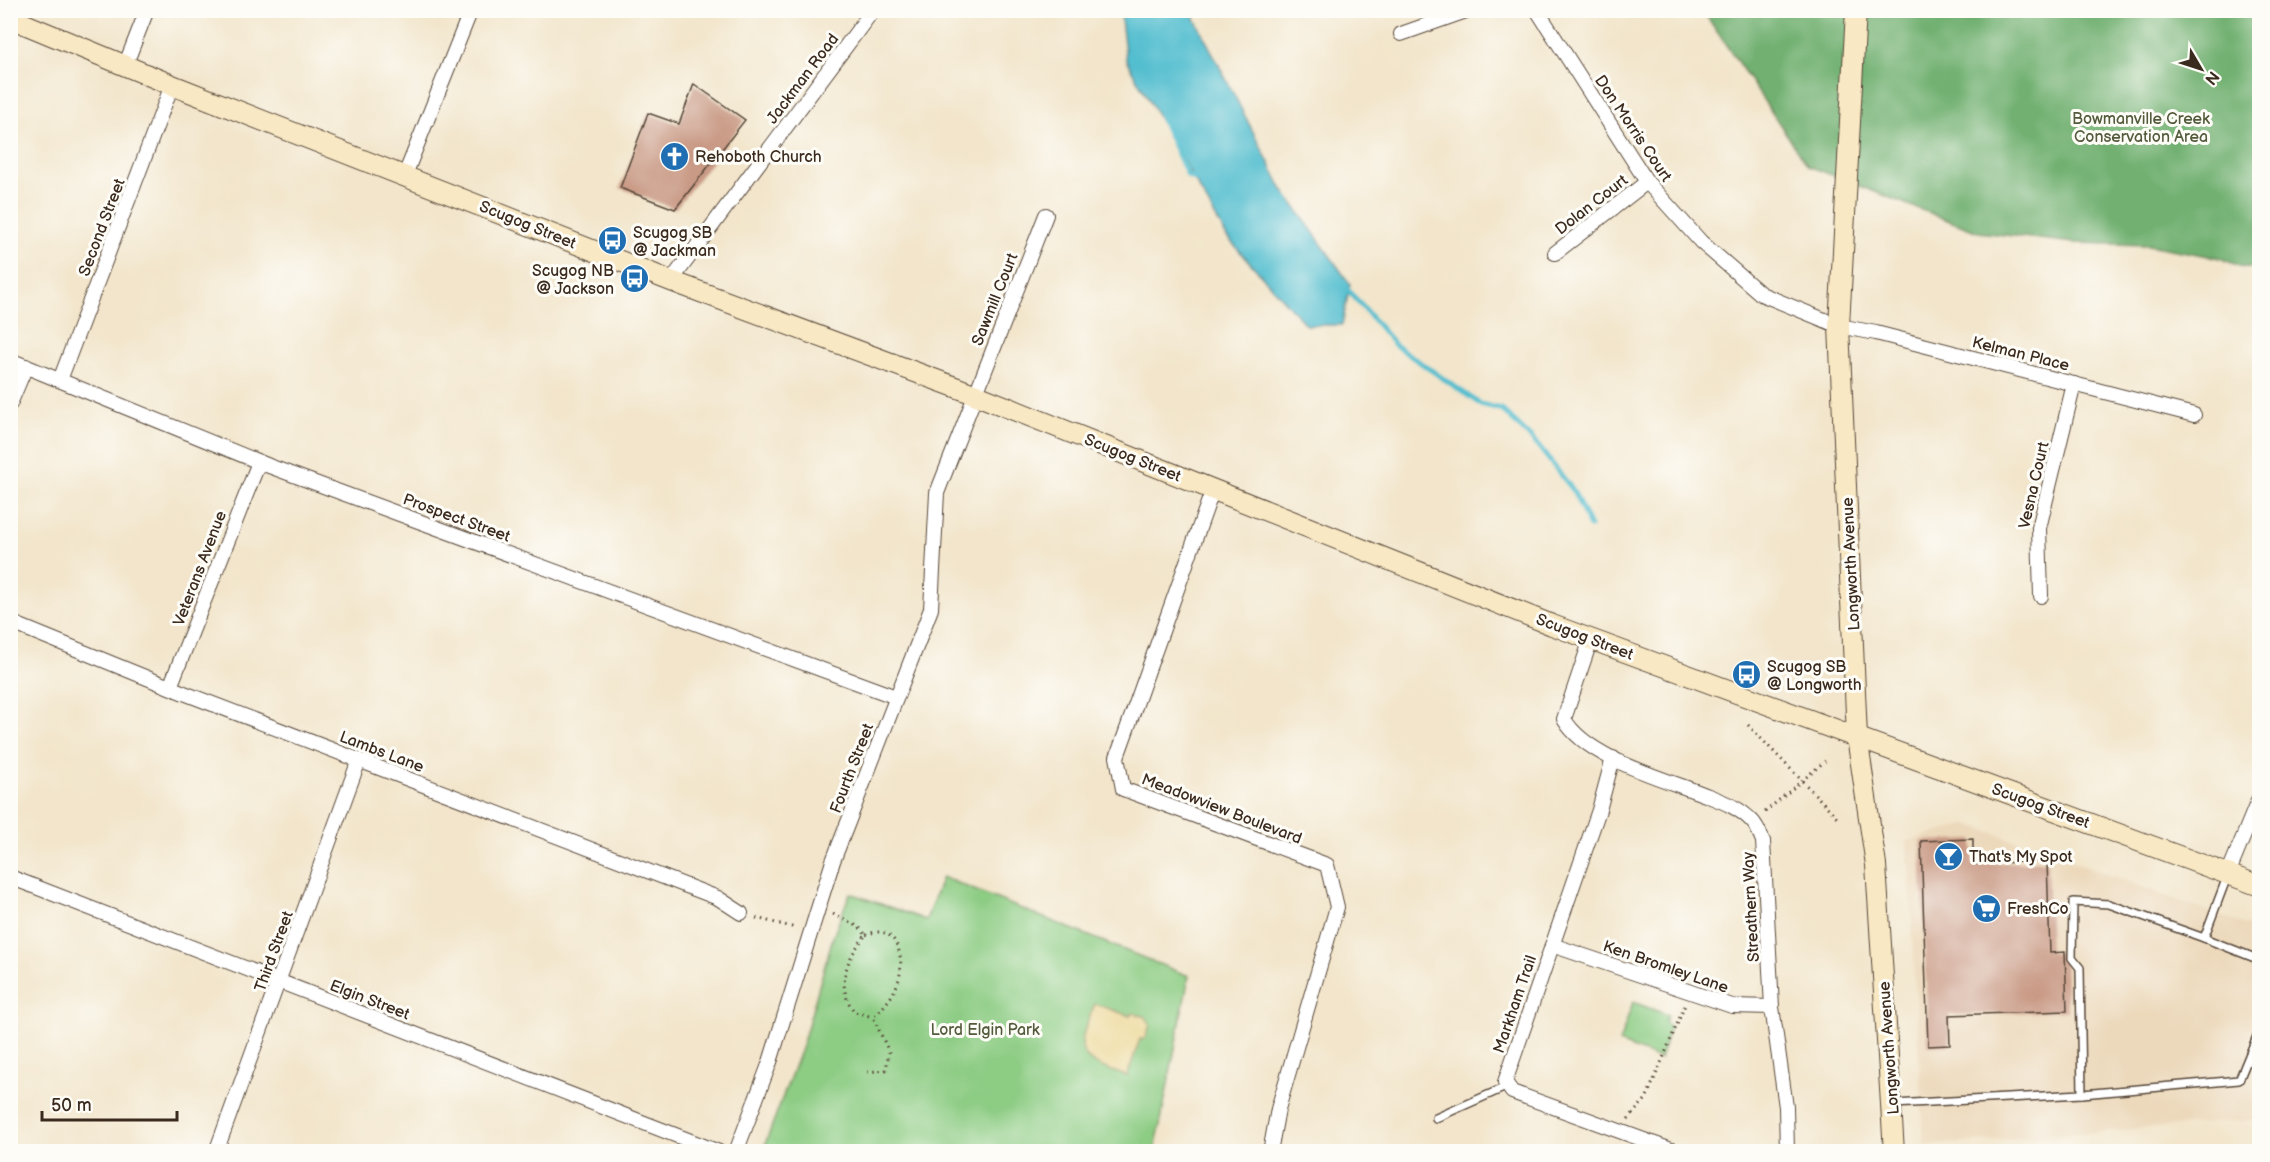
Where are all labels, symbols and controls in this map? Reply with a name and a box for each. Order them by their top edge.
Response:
street label: Jackman Road [763,30,843,128]
north arrow [2171,39,2231,99]
text: N [2200,67,2223,88]
street label: Don Morris Court [1590,72,1675,186]
park label: Bowmanville Creek Conservation Area [2072,110,2210,147]
church icon: Rehoboth Church [658,140,690,172]
place label: Rehoboth Church [695,148,822,167]
street label: Dolan Court [1552,171,1632,239]
street label: Second Street [75,176,130,279]
street label: Scugog Street [476,197,579,253]
place label: Scugog SB @ Jackman [633,224,716,261]
bus stop icon: Scugog SB @ Jackman [596,225,628,257]
street label: Sawmill Court [968,250,1023,349]
place label: Scugog NB @ Jackson [532,262,614,299]
bus stop icon: Scugog NB @ Jackson [619,263,651,295]
street label: Kelman Place [1970,333,2072,376]
street label: Scugog Street [1081,430,1184,486]
street label: Vesna Court [2015,440,2054,531]
street label: Prospect Street [400,490,513,547]
street label: Longworth Avenue [1838,496,1864,631]
street label: Veterans Avenue [170,508,231,629]
street label: Scugog Street [1533,610,1636,665]
place label: Scugog SB @ Longworth [1767,658,1862,695]
bus stop icon: Scugog SB @ Longworth [1730,659,1762,691]
street label: Fourth Street [827,721,878,816]
street label: Lambs Lane [337,728,427,777]
street label: Meadowview Boulevard [1139,770,1304,849]
street label: Scugog Street [1989,780,2092,833]
bar icon: That's My Spot [1932,840,1964,872]
place label: That's My Spot [1969,848,2073,867]
street label: Streathern Way [1739,851,1764,962]
supermarket icon: FreshCo [1970,892,2002,924]
place label: FreshCo [2007,900,2069,919]
street label: Third Street [251,909,298,994]
street label: Ken Bromley Lane [1600,937,1731,998]
street label: Markham Trail [1490,953,1541,1056]
street label: Elgin Street [327,976,412,1024]
street label: Longworth Avenue [1875,980,1904,1115]
park label: Lord Elgin Park [930,1021,1040,1040]
scale bar [42,1084,177,1122]
text: 50 m [51,1095,92,1116]

